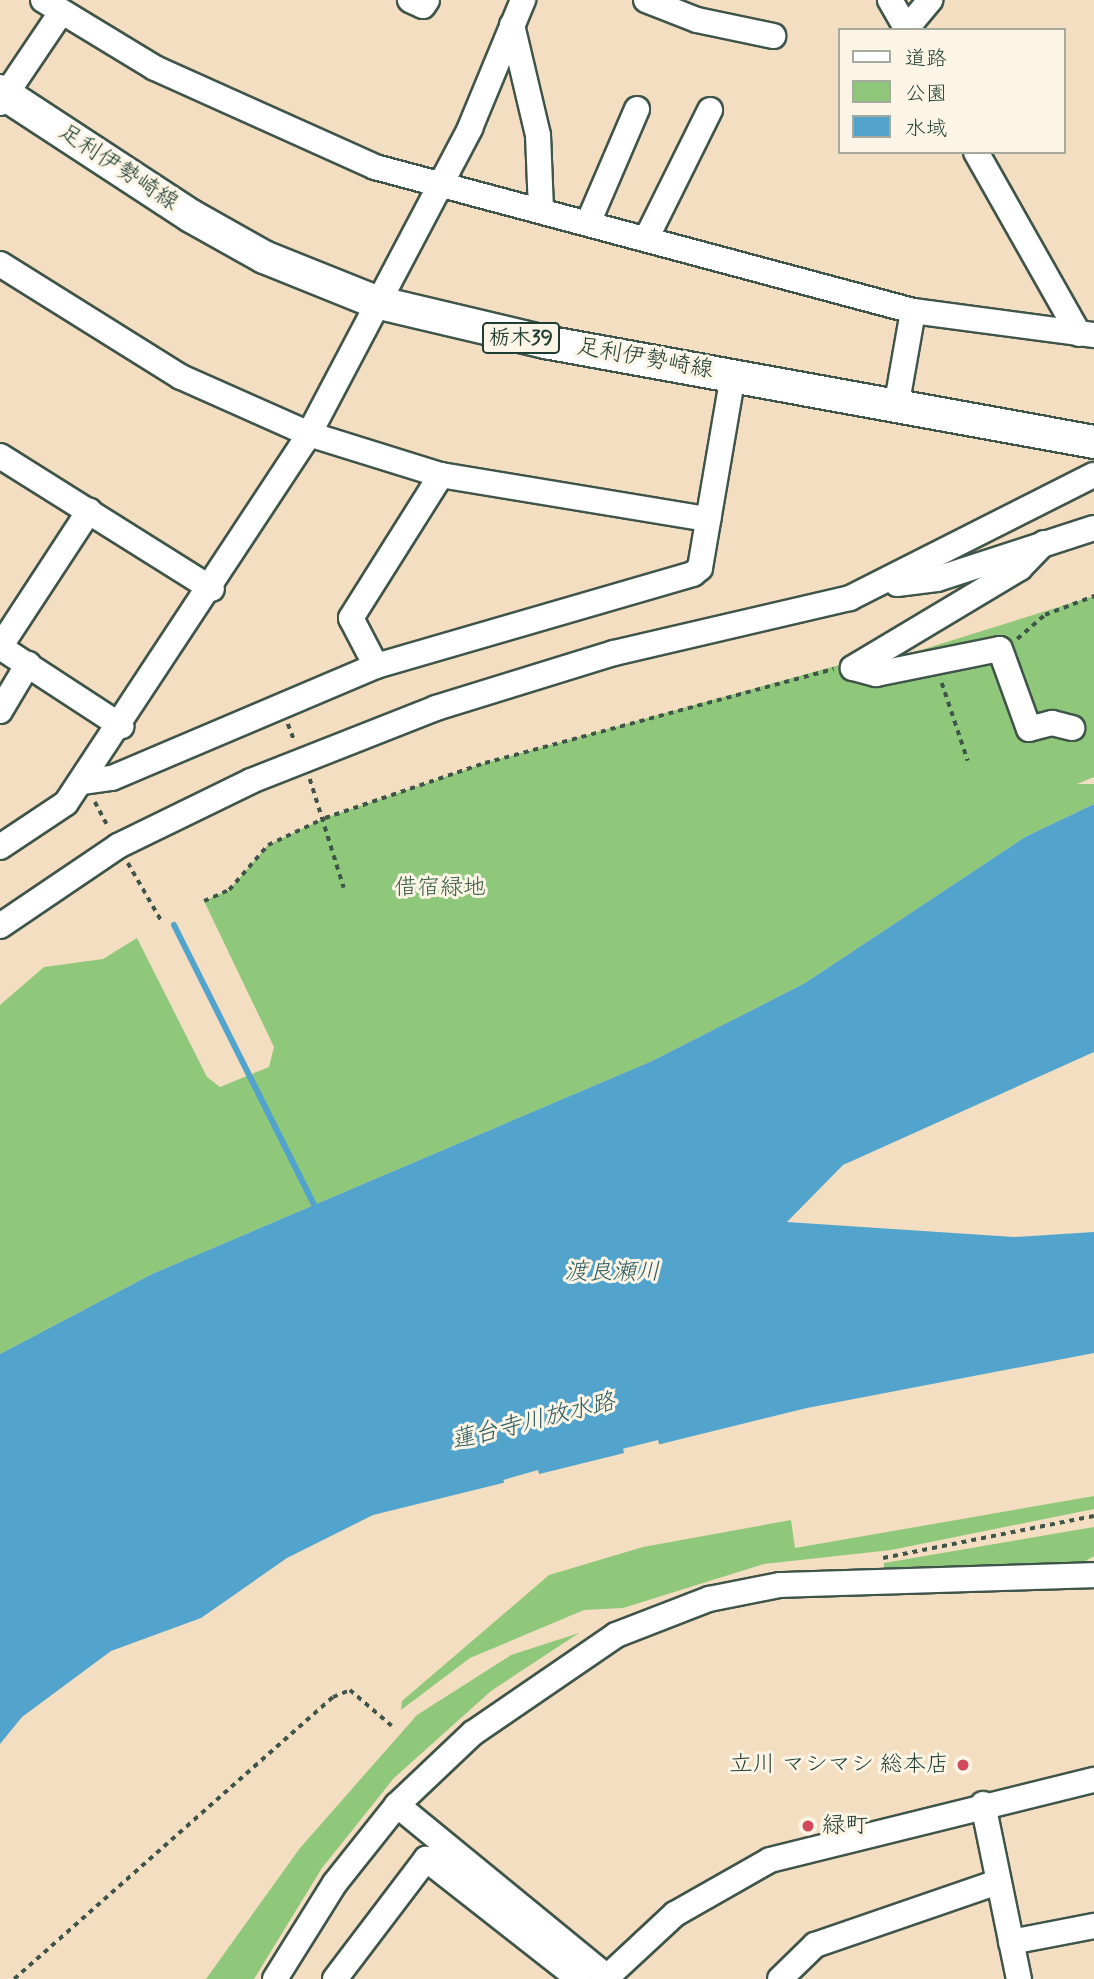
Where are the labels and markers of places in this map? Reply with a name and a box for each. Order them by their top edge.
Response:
place label: 立川 マシマシ 総本店 [730,1751,949,1779]
marker: 立川 マシマシ 総本店 [955,1757,971,1773]
place label: 緑町 [822,1812,868,1840]
marker: 緑町 [800,1818,816,1834]

